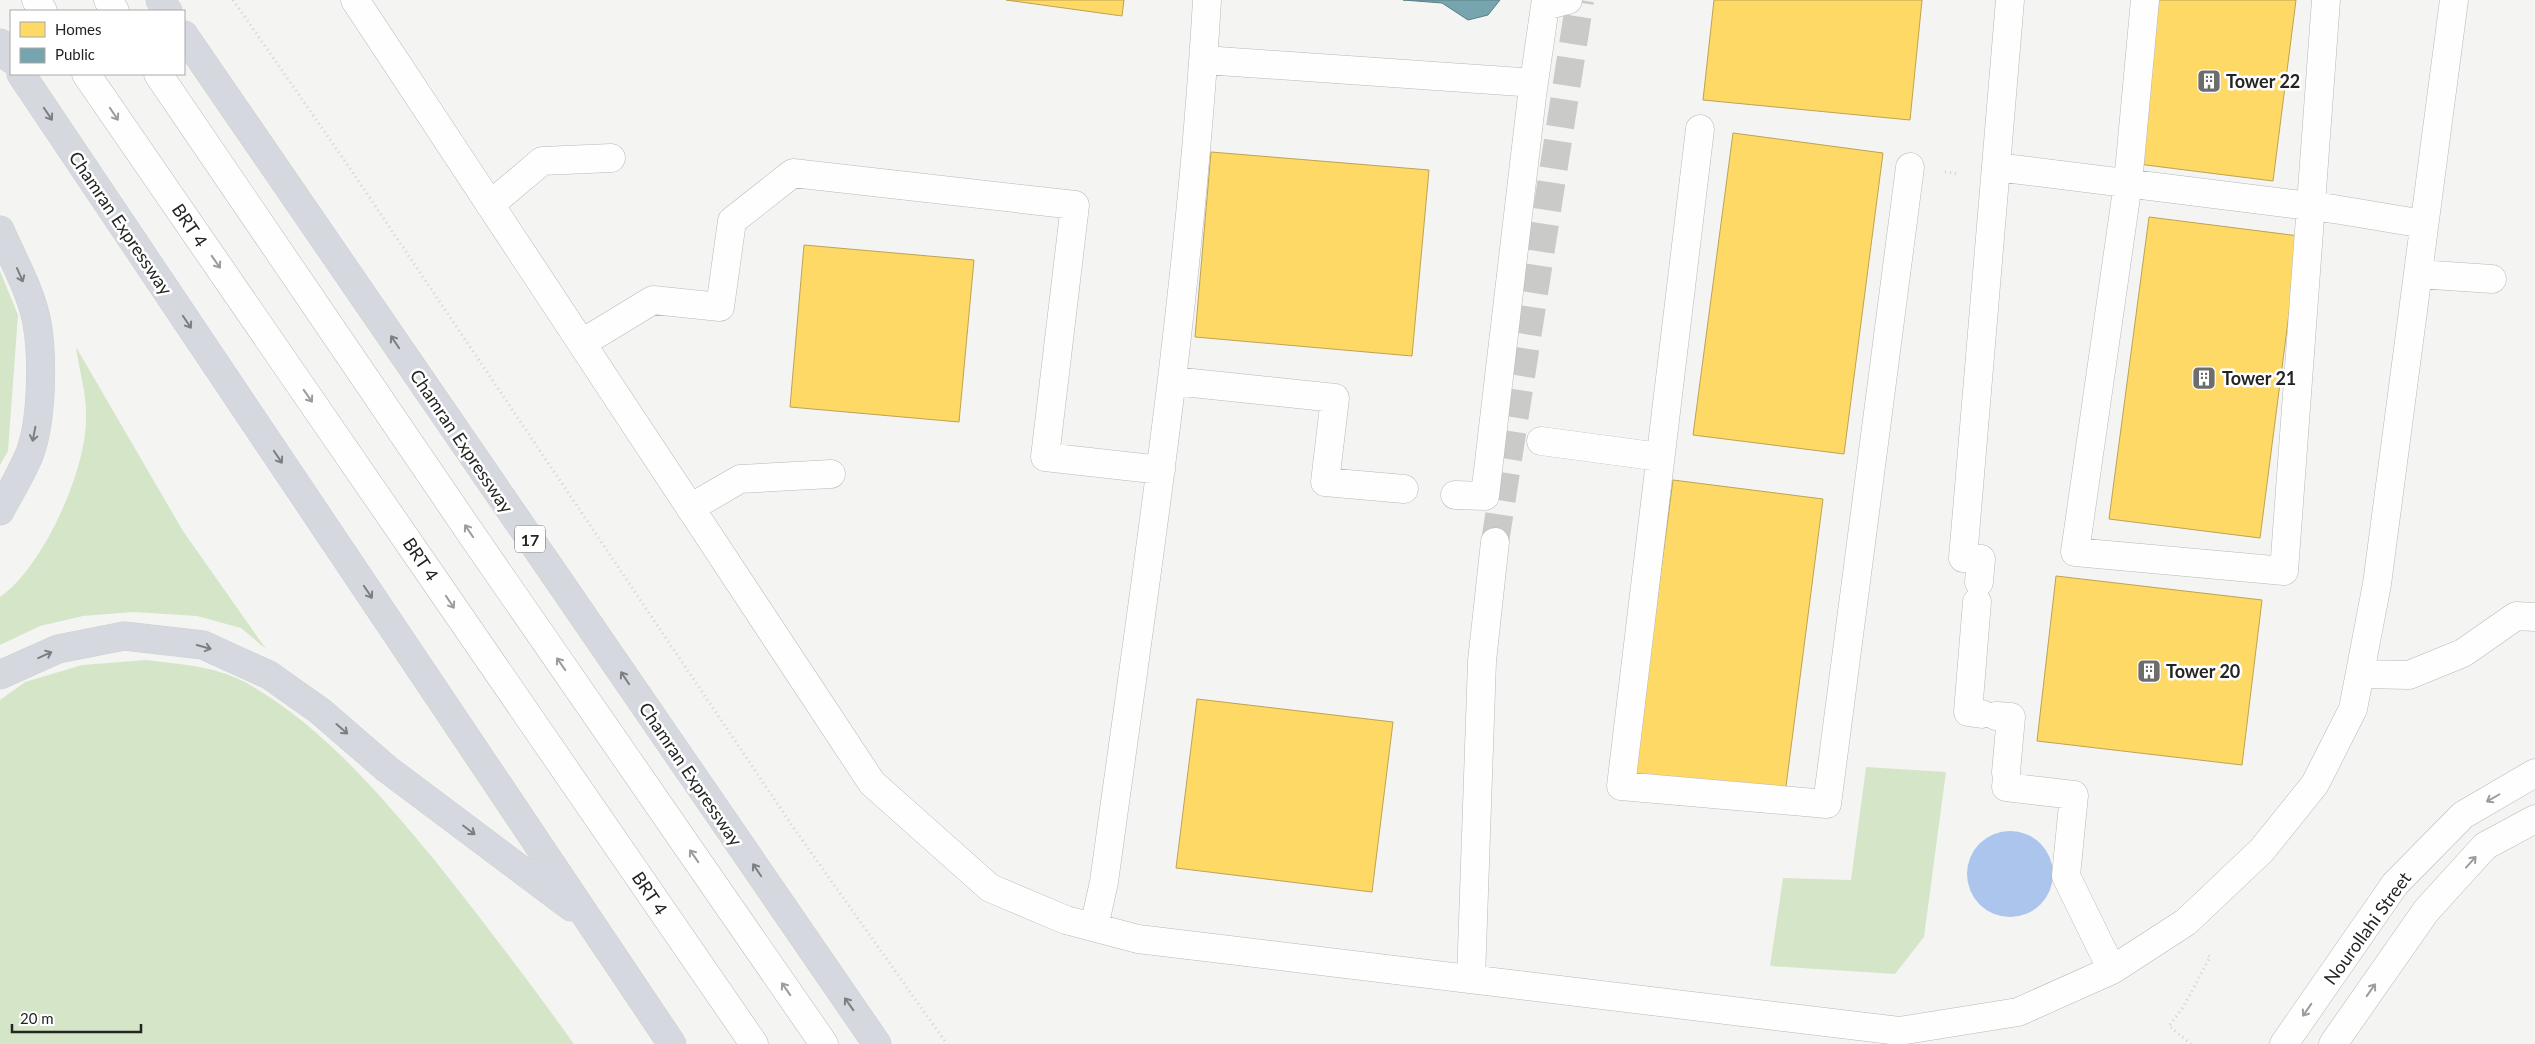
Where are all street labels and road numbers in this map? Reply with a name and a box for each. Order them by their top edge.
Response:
street label: Chamran Expressway [65,147,178,300]
street label: BRT 4 [168,199,212,251]
street label: Chamran Expressway [406,365,519,518]
road number: 17 [515,526,545,552]
street label: BRT 4 [399,533,443,585]
street label: Chamran Expressway [635,698,748,851]
street label: BRT 4 [628,867,672,919]
street label: Nourollahi Street [2319,867,2416,989]

